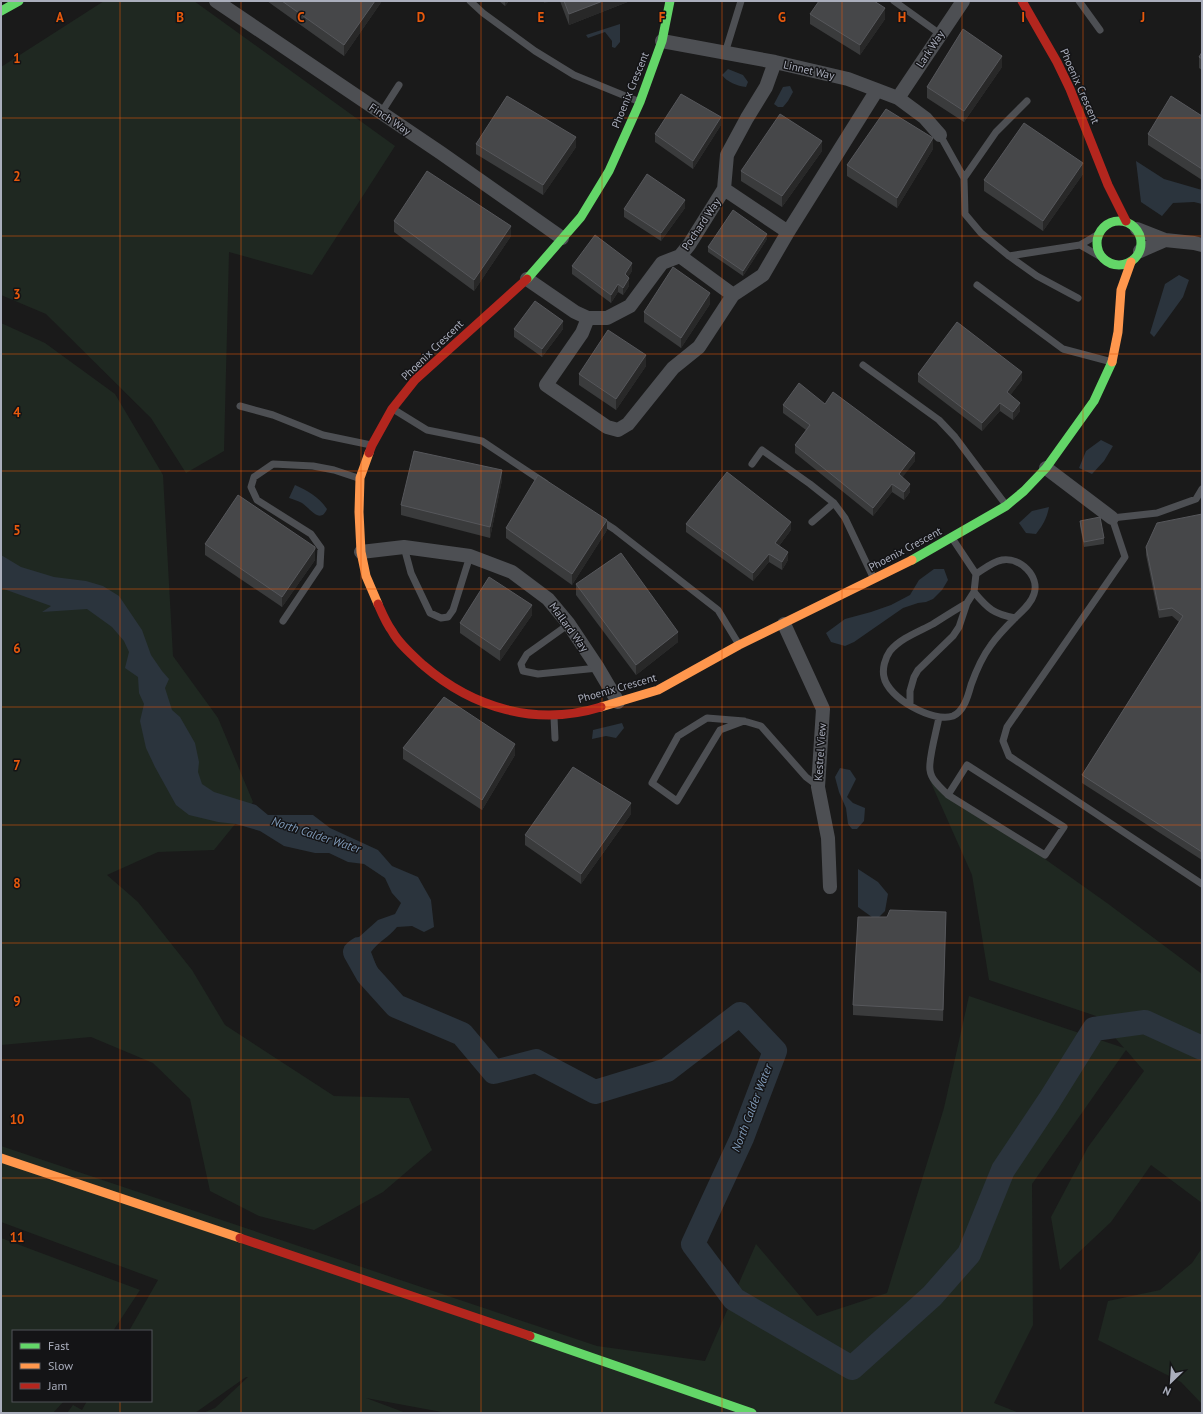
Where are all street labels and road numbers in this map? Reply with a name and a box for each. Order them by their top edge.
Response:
street label: Lark Way [913,27,948,70]
street label: Phoenix Crescent [1057,46,1103,126]
street label: Phoenix Crescent [608,50,652,130]
street label: Linnet Way [782,57,837,83]
street label: Finch Way [366,100,414,139]
street label: Pochard Way [678,195,724,253]
street label: Phoenix Crescent [398,317,466,383]
street label: Phoenix Crescent [866,524,944,574]
street label: Mallard Way [546,600,592,655]
street label: Phoenix Crescent [576,670,658,706]
street label: Kestrel View [811,723,829,781]

